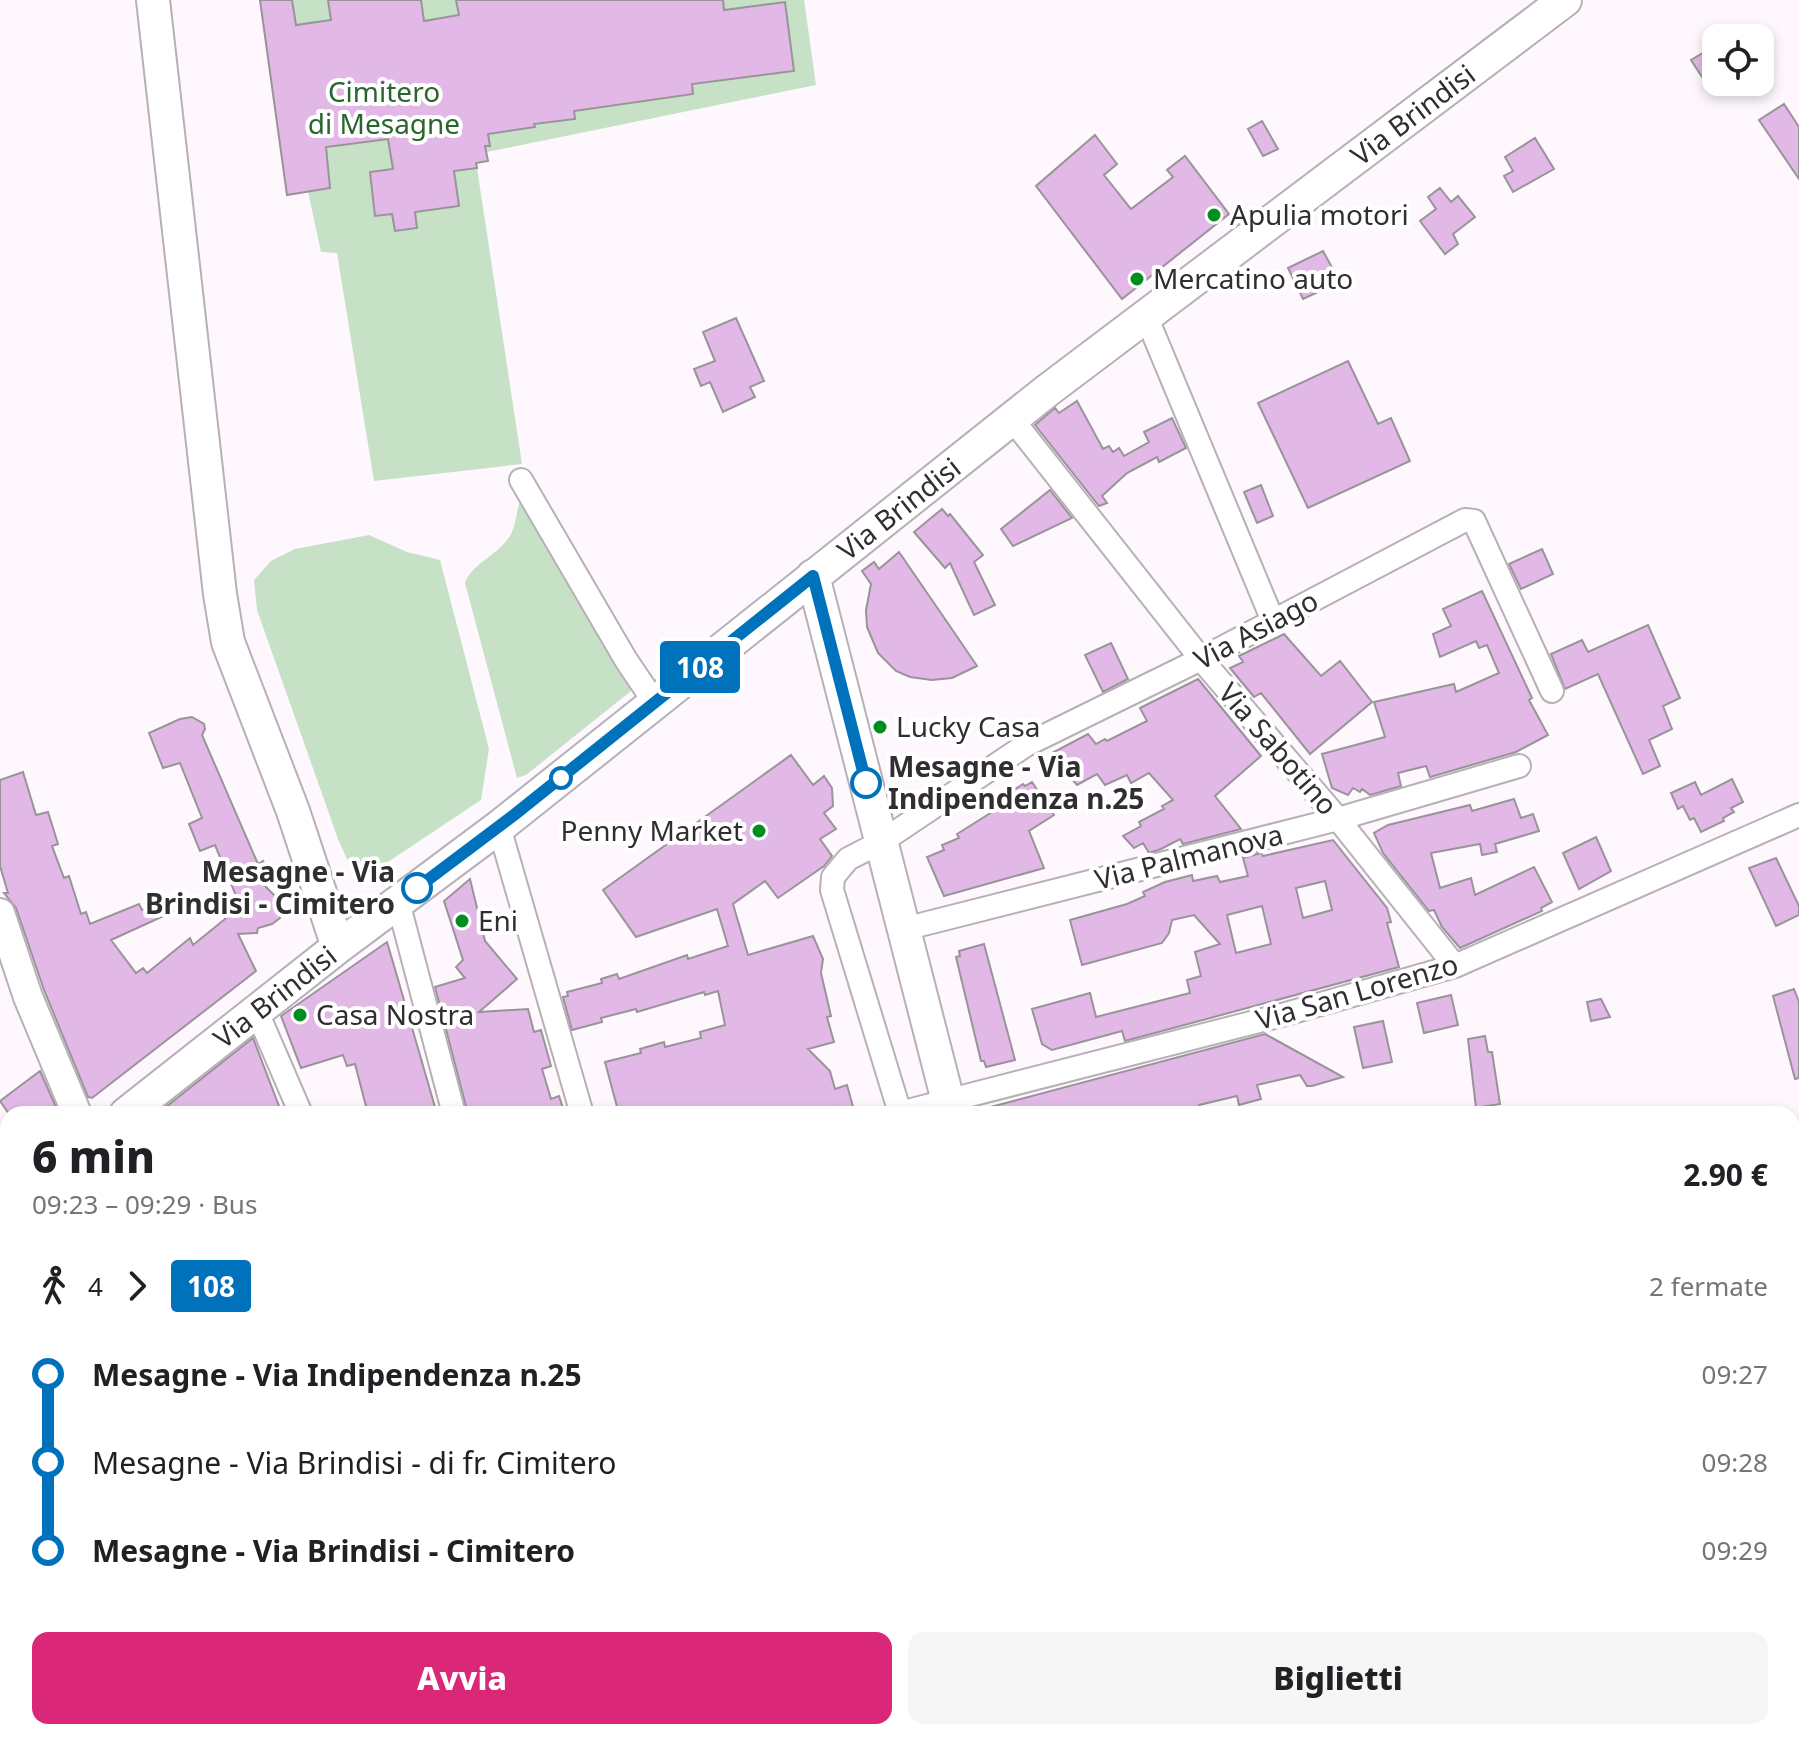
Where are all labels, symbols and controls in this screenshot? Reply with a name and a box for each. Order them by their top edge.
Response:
map controls [1702,24,1774,96]
button: locate [1702,24,1774,96]
street label: Via Brindisi [1343,55,1482,173]
park label: Cimitero di Mesagne [308,72,460,142]
place label: Apulia motori [1230,195,1409,233]
marker: Apulia motori [1205,206,1223,224]
place label: Mercatino auto [1153,259,1353,297]
marker: Mercatino auto [1128,270,1146,288]
street label: Via Brindisi [829,448,968,568]
street label: Via Asiago [1187,581,1324,678]
line badge: 108 [654,641,746,693]
text: 108 [676,648,724,686]
street label: Via Sabotino [1211,674,1347,823]
place label: Lucky Casa [896,707,1040,745]
marker: Lucky Casa [871,718,889,736]
place label: Mesagne - Via Indipendenza n.25 [888,747,1144,817]
unlabelled marker [550,767,572,789]
marker: Mesagne - Via Indipendenza n.25 [851,768,881,798]
place label: Penny Market [561,811,743,849]
street label: Via Palmanova [1091,814,1287,898]
marker: Penny Market [750,822,768,840]
place label: Mesagne - Via Brindisi - Cimitero [145,852,395,922]
marker: Mesagne - Via Brindisi - Cimitero [402,873,432,903]
place label: Eni [478,901,518,939]
marker: Eni [453,912,471,930]
street label: Via Brindisi [205,936,344,1056]
street label: Via San Lorenzo [1251,944,1462,1038]
place label: Casa Nostra [316,995,474,1033]
marker: Casa Nostra [291,1006,309,1024]
text: 6 min [32,1126,155,1186]
text: 2.90 € [1683,1154,1768,1195]
text: 09:23 – 09:29 · Bus [32,1186,257,1222]
icon: walk [32,1264,76,1308]
icon: forward [115,1264,159,1308]
text: 108 [187,1267,235,1305]
text: 4 [88,1268,103,1304]
text: 2 fermate [1649,1268,1768,1304]
text: Mesagne - Via Indipendenza n.25 [92,1354,582,1395]
text: 09:27 [1702,1356,1768,1392]
text: Mesagne - Via Brindisi - di fr. Cimitero [92,1442,617,1483]
text: 09:28 [1702,1444,1768,1480]
text: Mesagne - Via Brindisi - Cimitero [92,1530,575,1571]
text: 09:29 [1702,1532,1768,1568]
button: Avvia [32,1632,892,1724]
button: Biglietti [908,1632,1768,1724]

